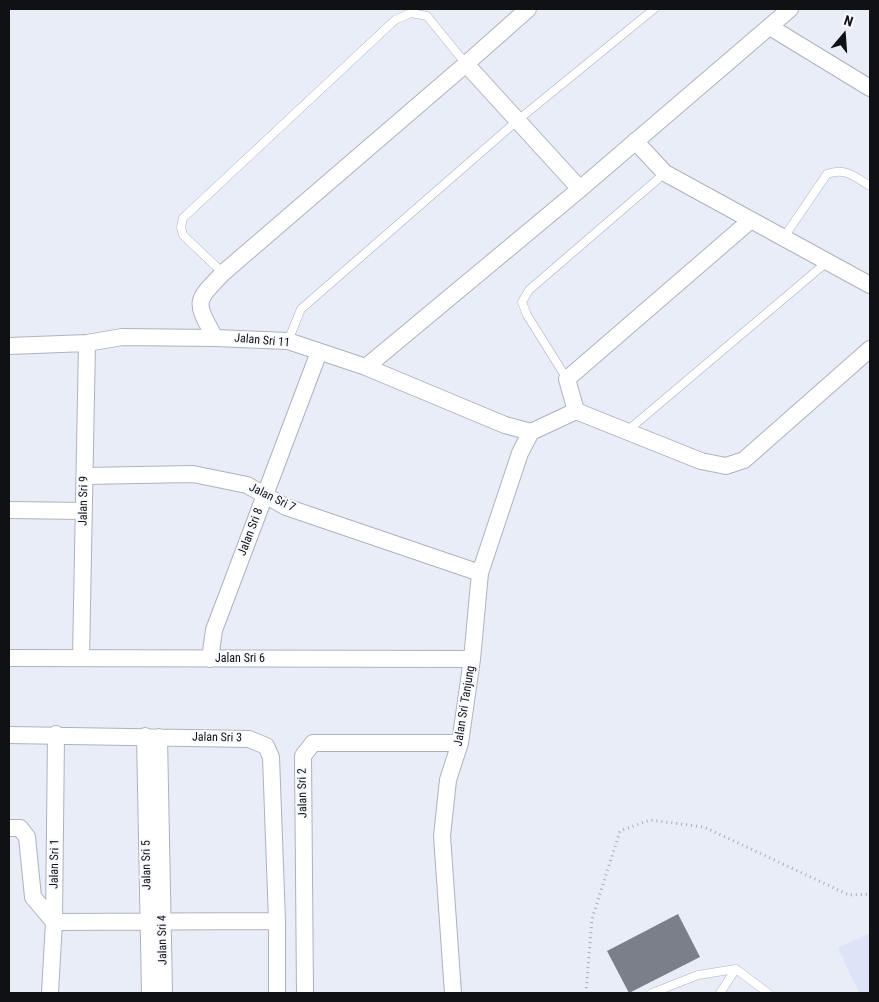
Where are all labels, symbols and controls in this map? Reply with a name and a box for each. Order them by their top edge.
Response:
north arrow [819,10,869,60]
text: N [842,12,855,30]
street label: Jalan Sri 11 [234,331,290,351]
street label: Jalan Sri 9 [76,476,92,526]
street label: Jalan Sri 7 [246,481,298,515]
street label: Jalan Sri 8 [235,506,267,558]
street label: Jalan Sri 6 [215,652,265,666]
street label: Jalan Sri Tanjung [452,665,478,747]
street label: Jalan Sri 3 [192,730,242,746]
street label: Jalan Sri 2 [295,768,311,818]
street label: Jalan Sri 1 [47,839,63,889]
street label: Jalan Sri 5 [139,840,155,890]
street label: Jalan Sri 4 [155,915,171,965]

